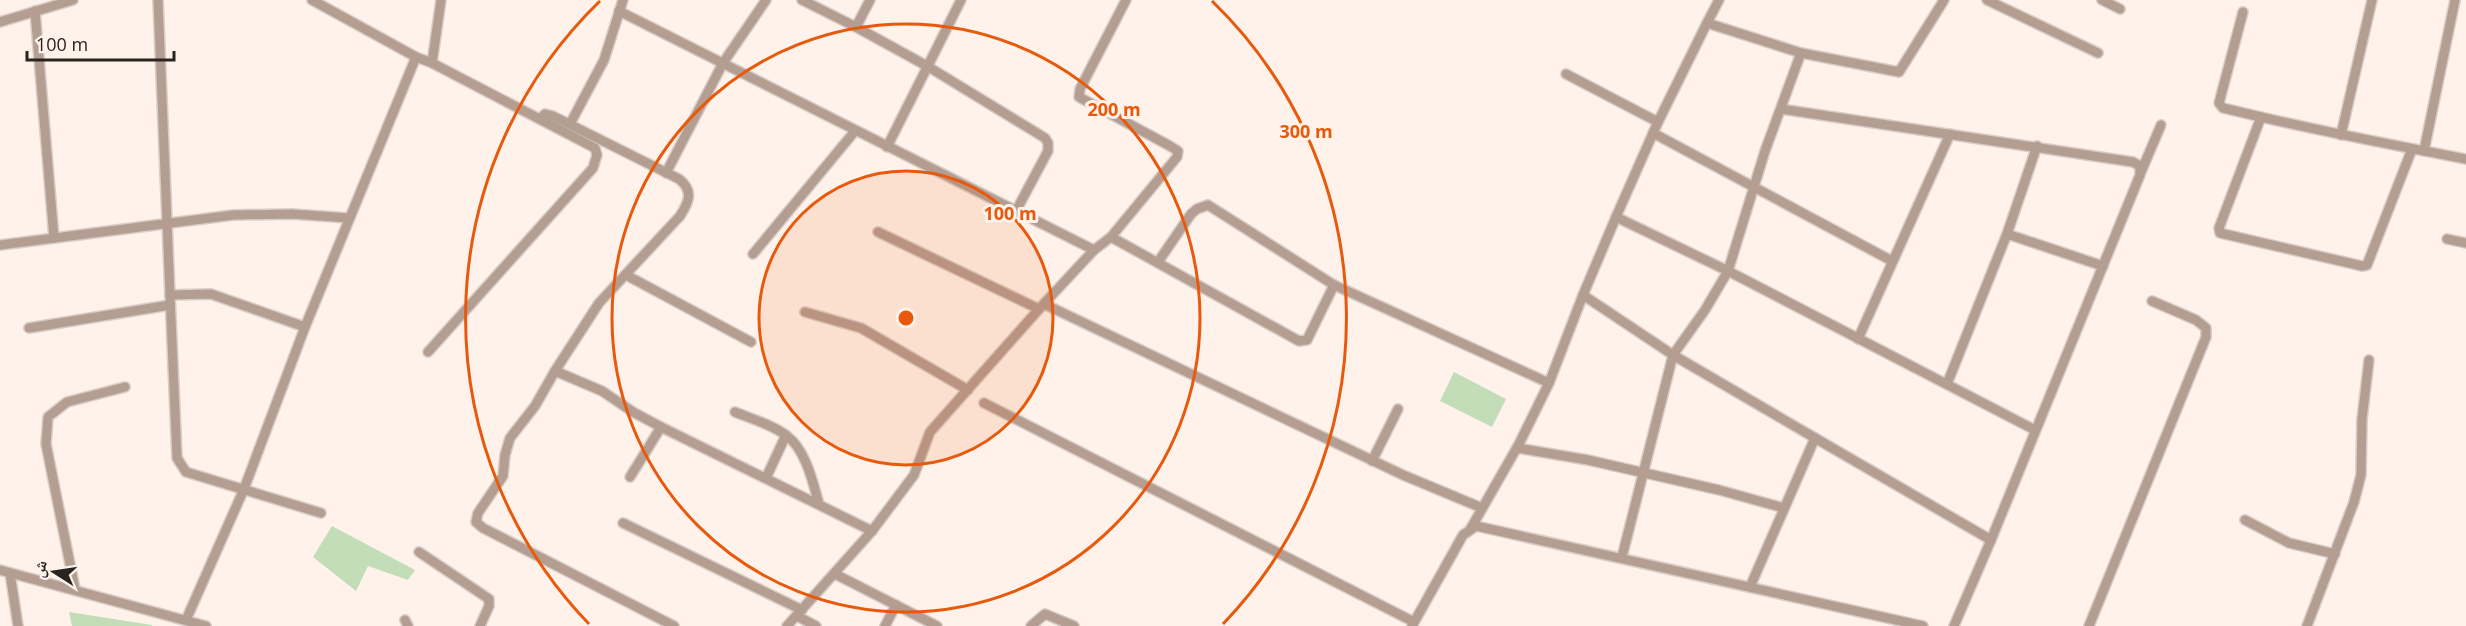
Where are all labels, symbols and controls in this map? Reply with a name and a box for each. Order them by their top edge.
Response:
scale bar [27,24,174,62]
text: 100 m [36,32,88,56]
text: 200 m [1087,97,1141,121]
text: 300 m [1279,119,1333,143]
text: 100 m [983,201,1037,225]
centre of rings [896,308,916,328]
north arrow [24,542,84,602]
text: ش [27,558,52,579]

